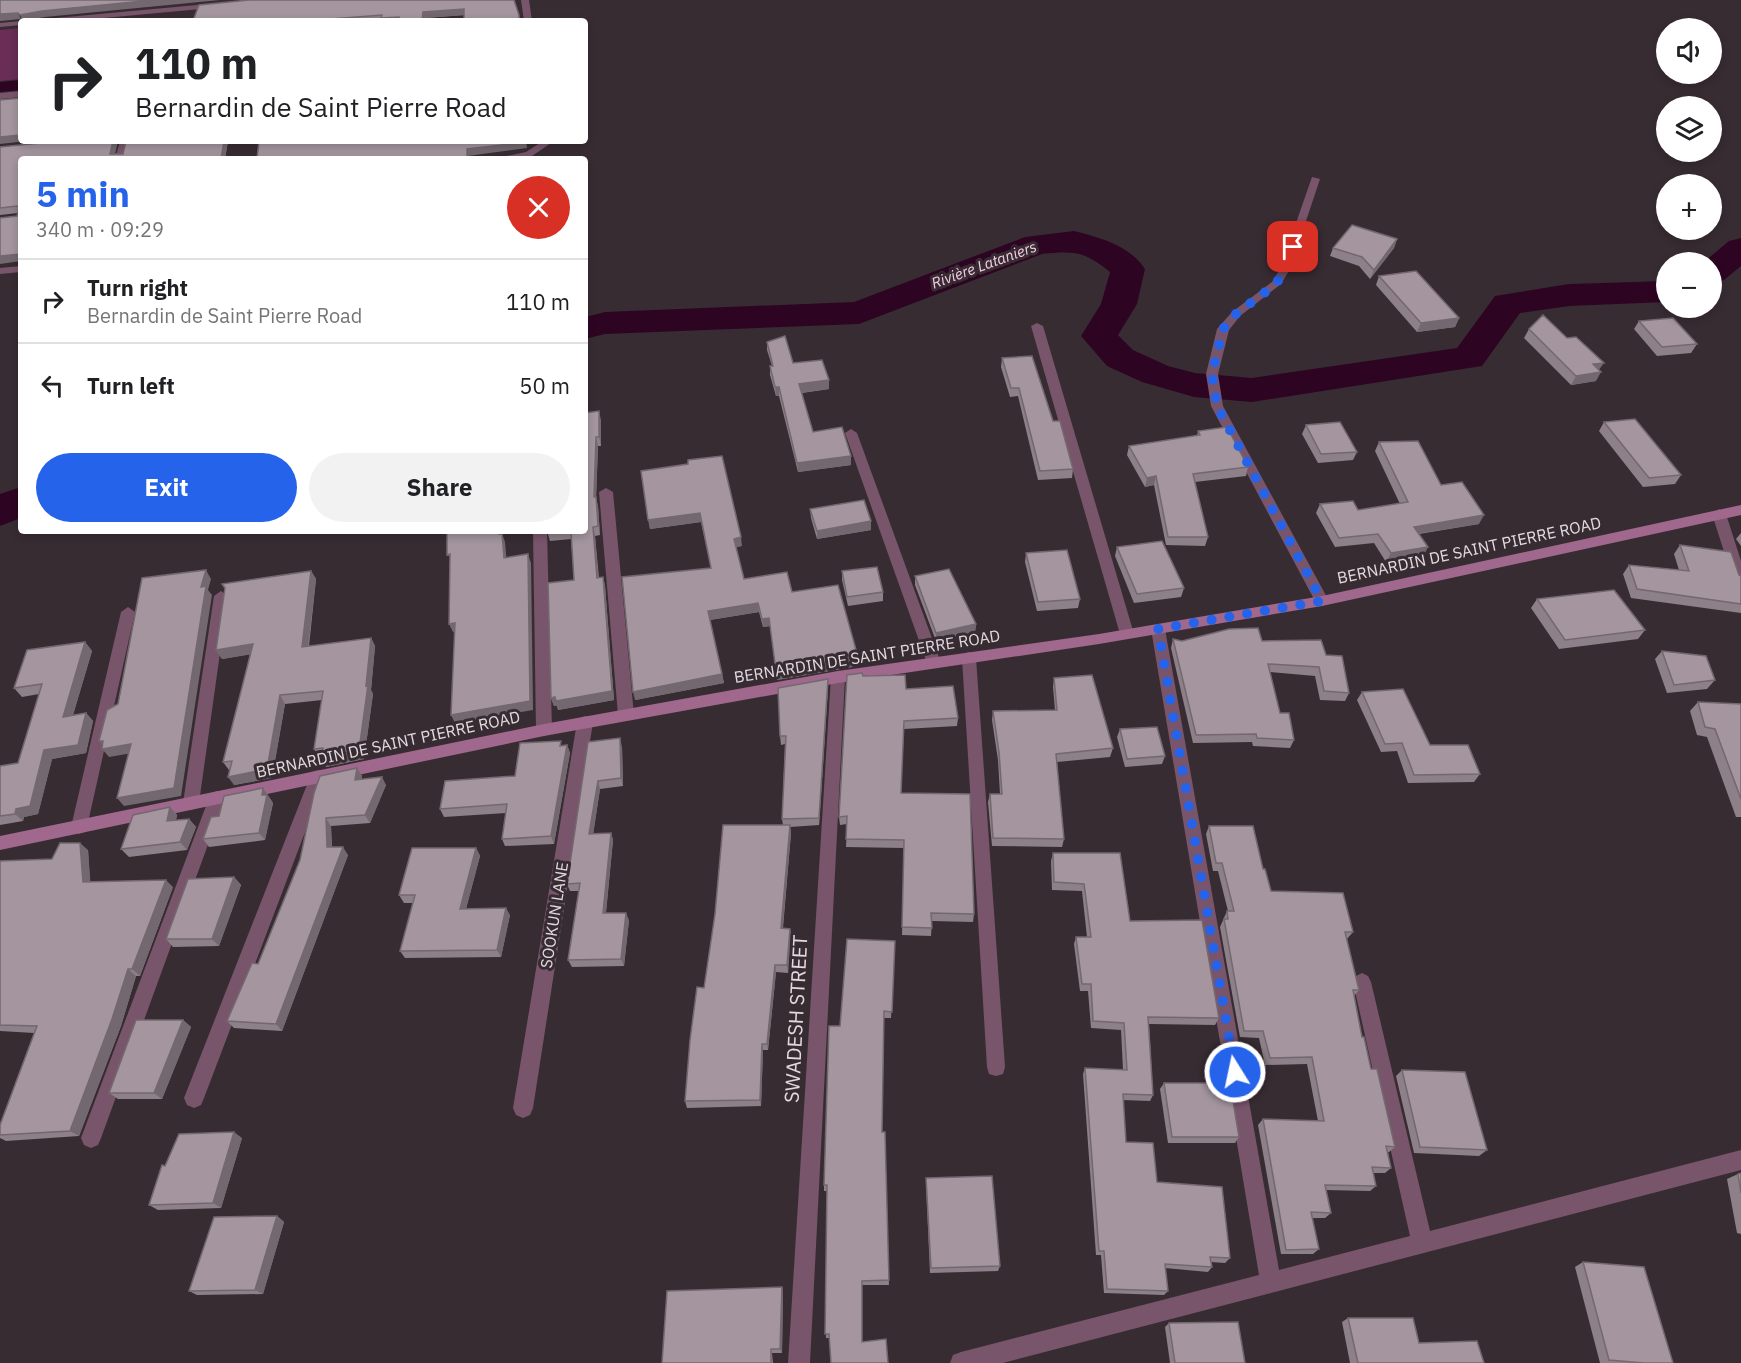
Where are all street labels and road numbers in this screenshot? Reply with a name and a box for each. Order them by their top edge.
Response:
street label: BERNARDIN DE SAINT PIERRE ROAD [1335,512,1603,588]
street label: BERNARDIN DE SAINT PIERRE ROAD [732,625,1002,687]
street label: BERNARDIN DE SAINT PIERRE ROAD [254,706,522,782]
street label: SOOKUN LANE [536,860,572,970]
street label: SWADESH STREET [778,934,813,1104]

